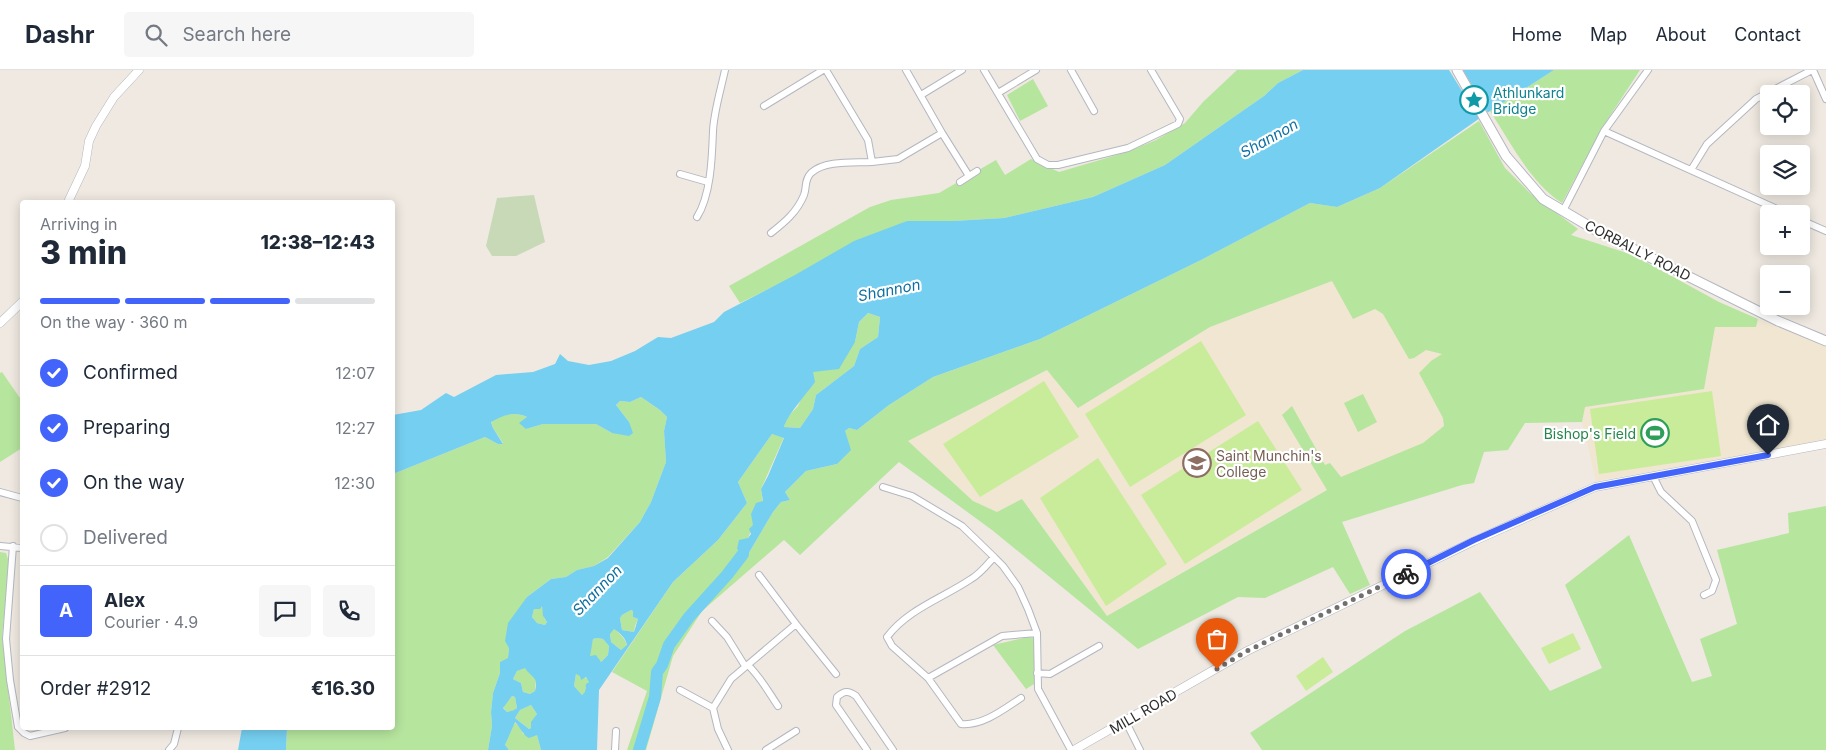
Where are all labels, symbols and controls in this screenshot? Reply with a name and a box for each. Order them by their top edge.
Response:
search box [124,12,474,57]
text: Dashr [25,20,94,49]
icon: search [142,21,170,49]
text: Search here [182,23,291,46]
text: Home [1512,24,1562,45]
text: Map [1590,24,1627,45]
text: About [1655,24,1706,45]
text: Contact [1734,24,1801,45]
place label: Athlunkard Bridge [1493,84,1564,117]
place icon: Athlunkard Bridge [1459,85,1489,115]
map controls [1760,85,1810,315]
button: locate [1760,85,1810,135]
water label: Shannon [1237,114,1301,162]
button: layers [1760,145,1810,195]
button: + [1760,205,1810,255]
text: Arriving in [40,214,117,234]
street label: CORBALLY ROAD [1582,216,1694,284]
text: 12:38–12:43 [260,231,375,254]
text: 3 min [40,233,127,272]
button: − [1760,265,1810,315]
water label: Shannon [856,275,922,305]
text: On the way · 360 m [40,312,188,332]
icon: check [40,359,68,387]
text: Confirmed [83,361,178,384]
text: 12:07 [335,363,375,383]
pin [1747,404,1789,455]
icon: home [1754,411,1782,439]
icon: check [40,414,68,442]
text: Preparing [83,416,170,439]
text: 12:27 [335,418,375,438]
sports icon: Bishop's Field [1640,418,1670,448]
place label: Bishop's Field [1544,425,1636,442]
place label: Saint Munchin's College [1216,447,1322,480]
school or university icon: Saint Munchin's College [1182,448,1212,478]
icon: check [40,469,68,497]
text: On the way [83,471,185,494]
text: 12:30 [334,473,375,493]
text: Delivered [83,526,168,549]
courier [1381,549,1431,599]
icon: bike [1392,560,1420,588]
water label: Shannon [568,561,626,619]
button: chat [259,585,311,637]
button: phone [323,585,375,637]
text: Alex [104,589,145,612]
text: A [59,599,73,622]
text: Courier · 4.9 [104,612,198,632]
pin [1196,618,1238,669]
icon: bag [1203,625,1231,653]
text: Order #2912 [40,677,151,700]
text: €16.30 [311,677,375,700]
street label: MILL ROAD [1106,685,1180,737]

